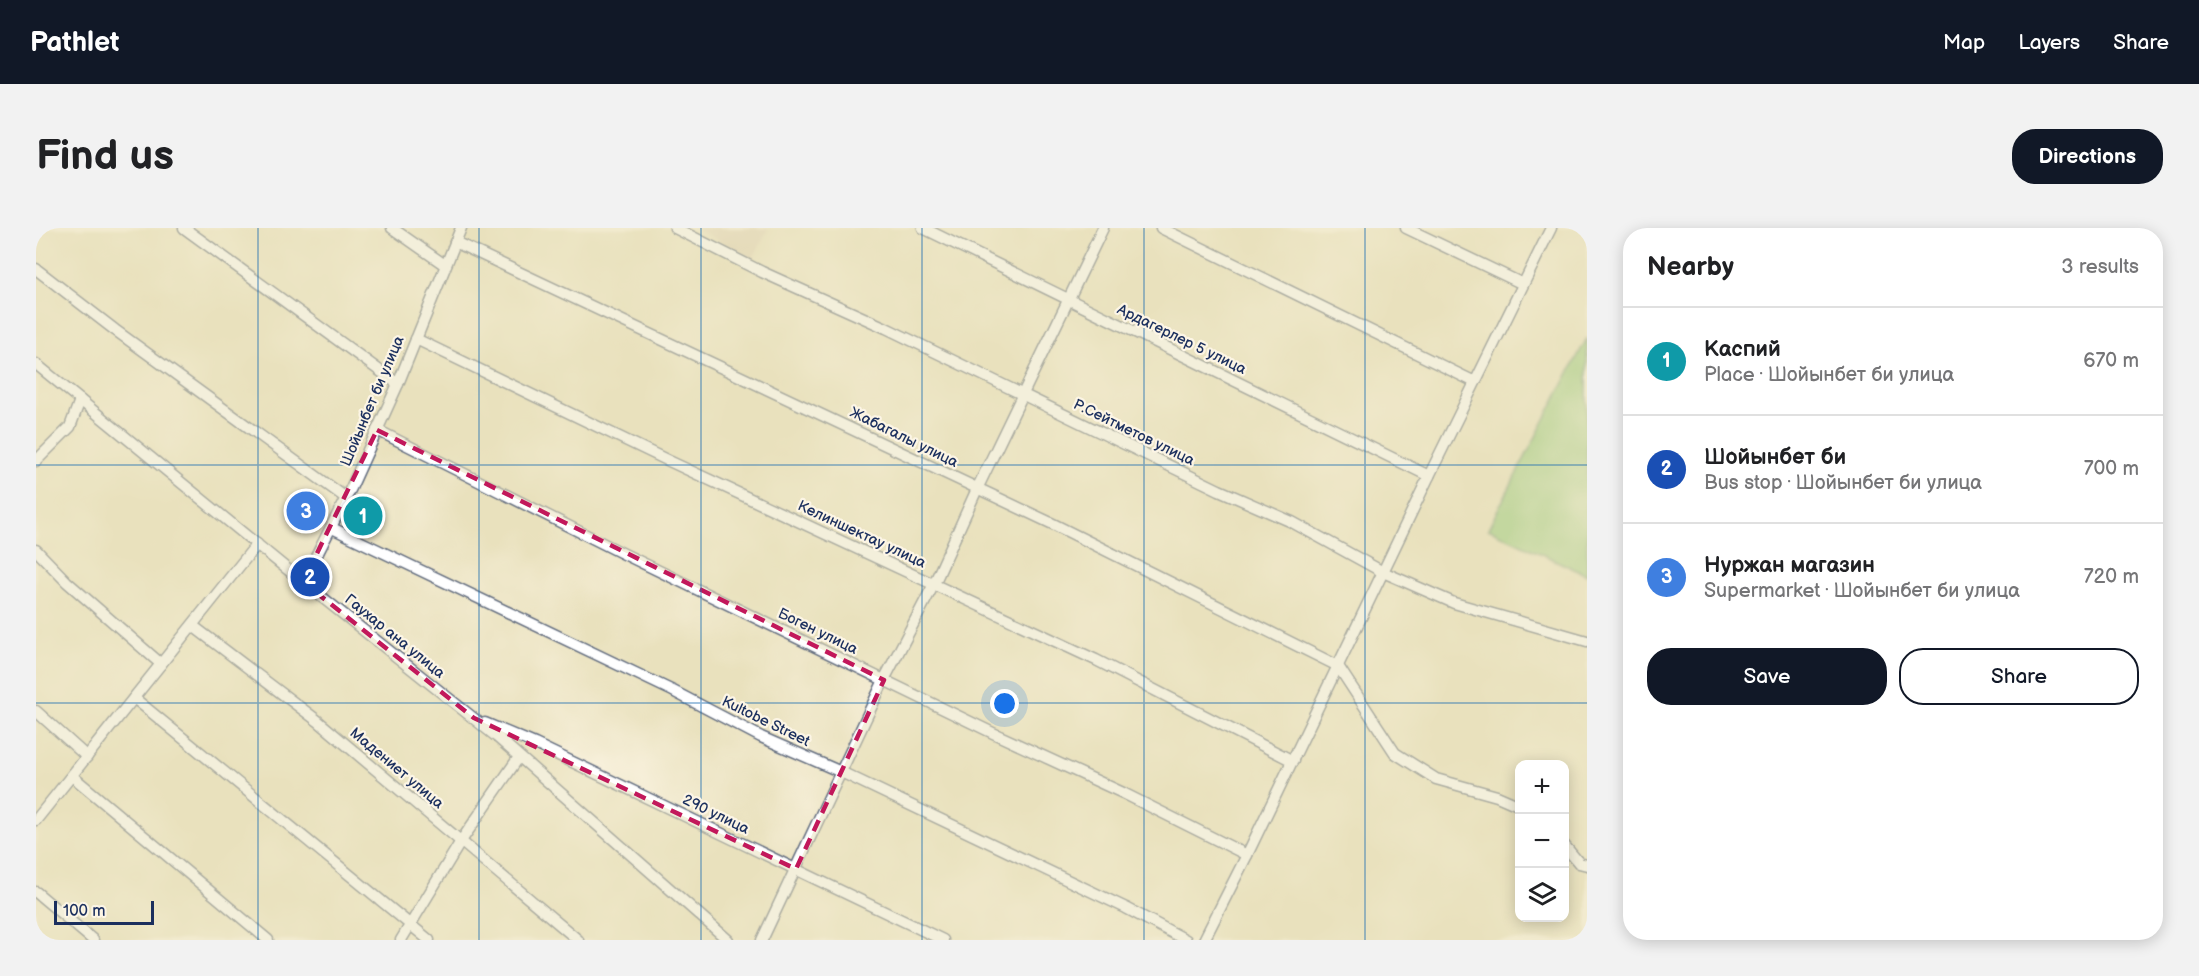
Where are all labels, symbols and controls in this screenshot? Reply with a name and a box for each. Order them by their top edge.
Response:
text: Pathlet [30,26,119,59]
text: Map [1943,30,1985,55]
text: Layers [2018,30,2080,55]
text: Share [2113,30,2169,55]
button: Directions [2012,129,2163,184]
text: Find us [36,131,174,182]
text: Nearby [1647,252,1734,283]
text: 3 results [2061,255,2139,279]
street label: Ардагерлер 5 улица [1113,300,1250,379]
street label: Шойынбет би улица [336,333,409,469]
text: Каспий [1704,336,1781,363]
text: 1 [1662,349,1671,373]
text: 670 m [2083,349,2139,373]
text: Place · Шойынбет би улица [1704,363,1954,387]
street label: Р.Сейтметов улица [1070,395,1198,470]
street label: Жабагалы улица [846,403,961,472]
text: Шойынбет би [1704,444,1846,471]
text: 2 [1661,457,1672,481]
text: 700 m [2084,457,2139,481]
text: Bus stop · Шойынбет би улица [1704,471,1982,495]
pin: 3 [286,488,326,534]
pin: 1 [344,494,382,538]
street label: Келиншектау улица [795,496,929,573]
text: Нуржан магазин [1704,552,1875,579]
pin: 2 [290,554,330,600]
text: 3 [1661,565,1672,589]
text: 720 m [2084,565,2139,589]
text: Supermarket · Шойынбет би улица [1704,579,2020,603]
street label: Гаухар ана улица [341,590,449,683]
street label: Боген улица [775,604,861,659]
button: Save [1647,648,1887,705]
button: Share [1899,648,2139,705]
your location [990,689,1019,718]
street label: Kultobe Street [718,692,813,751]
street label: Мадениет улица [346,724,448,813]
map controls [1515,760,1569,922]
button: + [1515,760,1569,814]
street label: 290 улица [679,790,752,839]
button: − [1515,814,1569,868]
button: layers [1515,868,1569,922]
scale bar [54,898,154,926]
text: 100 m [63,902,106,921]

